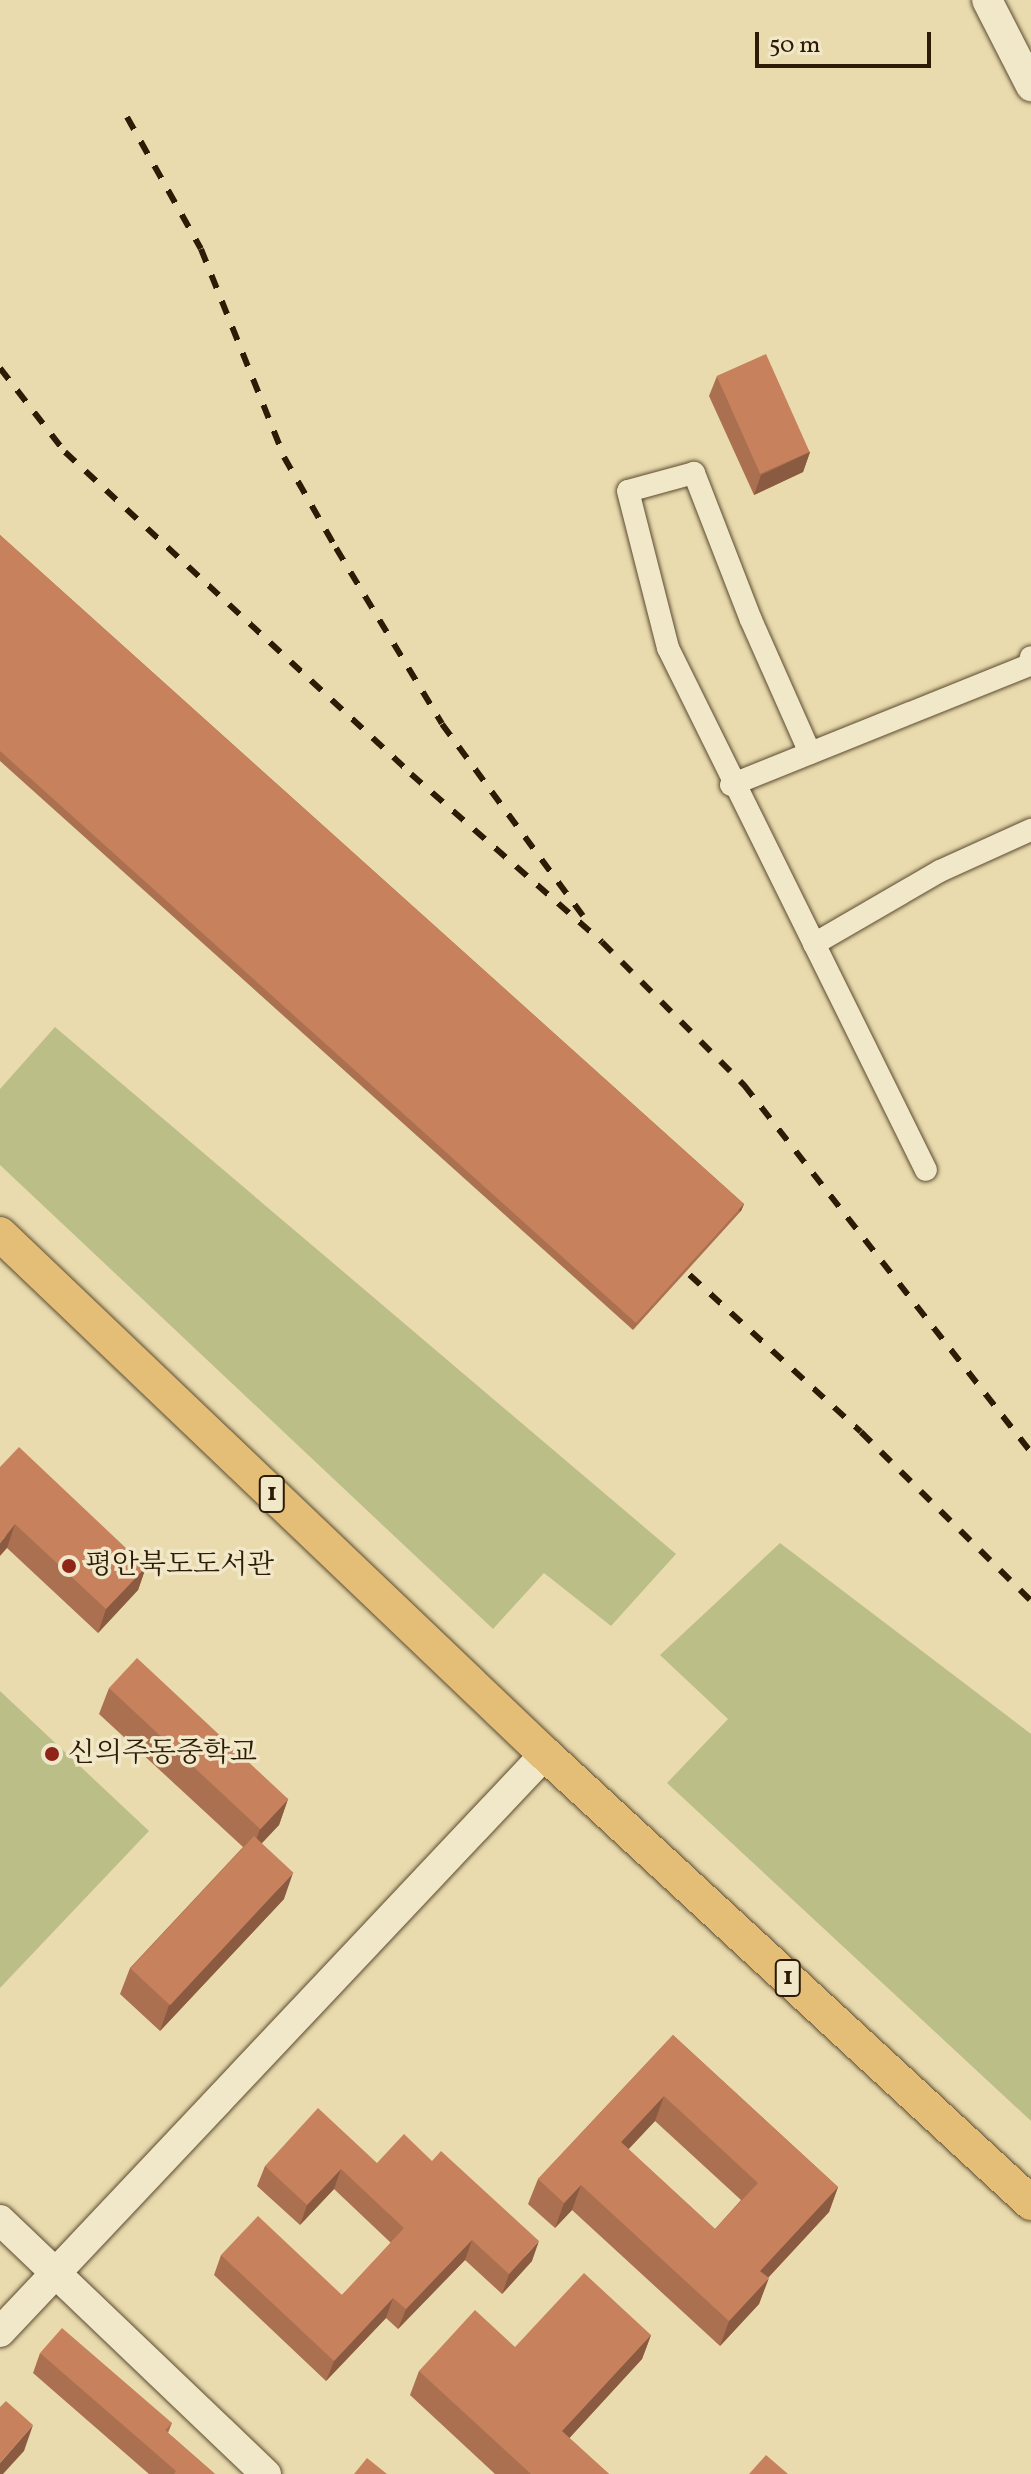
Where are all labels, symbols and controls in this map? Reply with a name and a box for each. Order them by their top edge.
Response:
scale bar [759,16,935,66]
text: 50 m [769,29,821,63]
road number: 1 [258,1472,286,1516]
place label: 평안북도도서관 [85,1549,274,1583]
marker: 평안북도도서관 [60,1557,78,1575]
place label: 신의주동중학교 [68,1737,257,1771]
marker: 신의주동중학교 [43,1745,61,1763]
road number: 1 [774,1956,802,2000]

